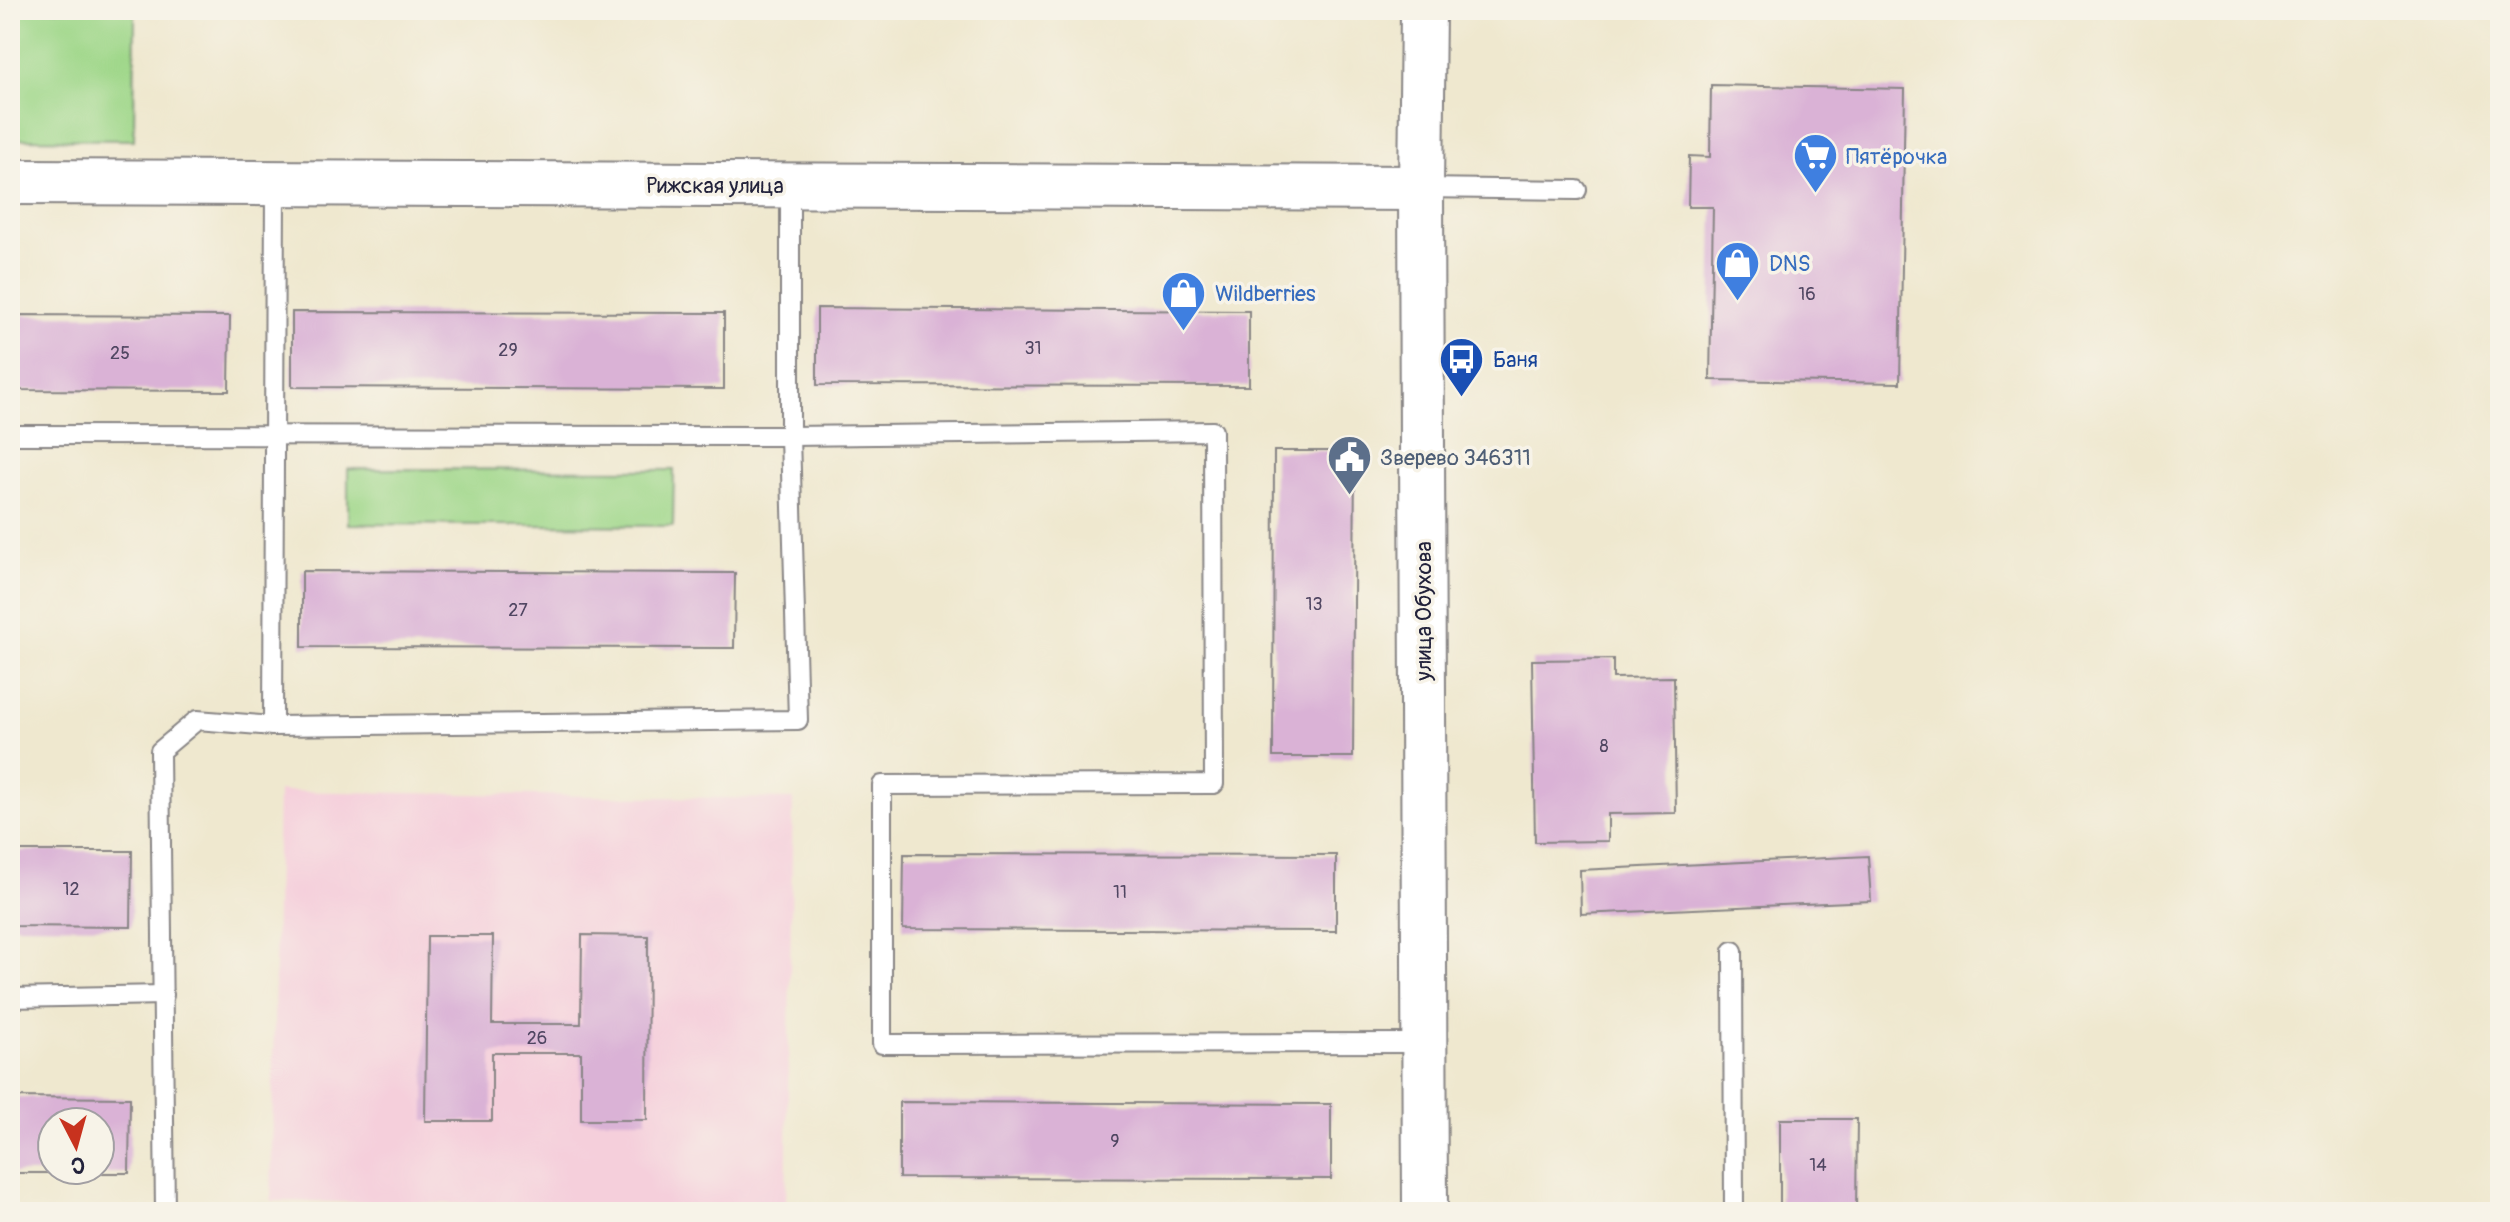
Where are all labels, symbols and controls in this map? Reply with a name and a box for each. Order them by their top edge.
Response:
supermarket icon: Пятёрочка [1791,132,1839,195]
place label: Пятёрочка [1846,143,1947,171]
street label: Рижская улица [646,172,784,200]
shop icon: DNS [1714,239,1762,302]
place label: DNS [1769,250,1811,278]
shop icon: Wildberries [1160,269,1208,332]
place label: Wildberries [1215,280,1316,308]
house number: 16 [1798,283,1816,306]
bus stop icon: Баня [1438,335,1486,398]
house number: 31 [1024,337,1042,360]
house number: 29 [498,339,518,362]
house number: 25 [110,342,130,365]
place label: Баня [1493,346,1538,374]
public building icon: Зверево 346311 [1325,433,1373,496]
place label: Зверево 346311 [1380,444,1531,472]
street label: улица Обухова [1410,541,1438,682]
house number: 13 [1305,593,1323,616]
house number: 27 [508,599,528,622]
house number: 8 [1599,735,1609,758]
house number: 12 [62,878,80,901]
house number: 11 [1113,881,1127,904]
house number: 26 [527,1027,547,1050]
north arrow [36,1106,116,1186]
house number: 9 [1110,1130,1120,1153]
text: С [69,1150,86,1180]
house number: 14 [1809,1154,1827,1177]

